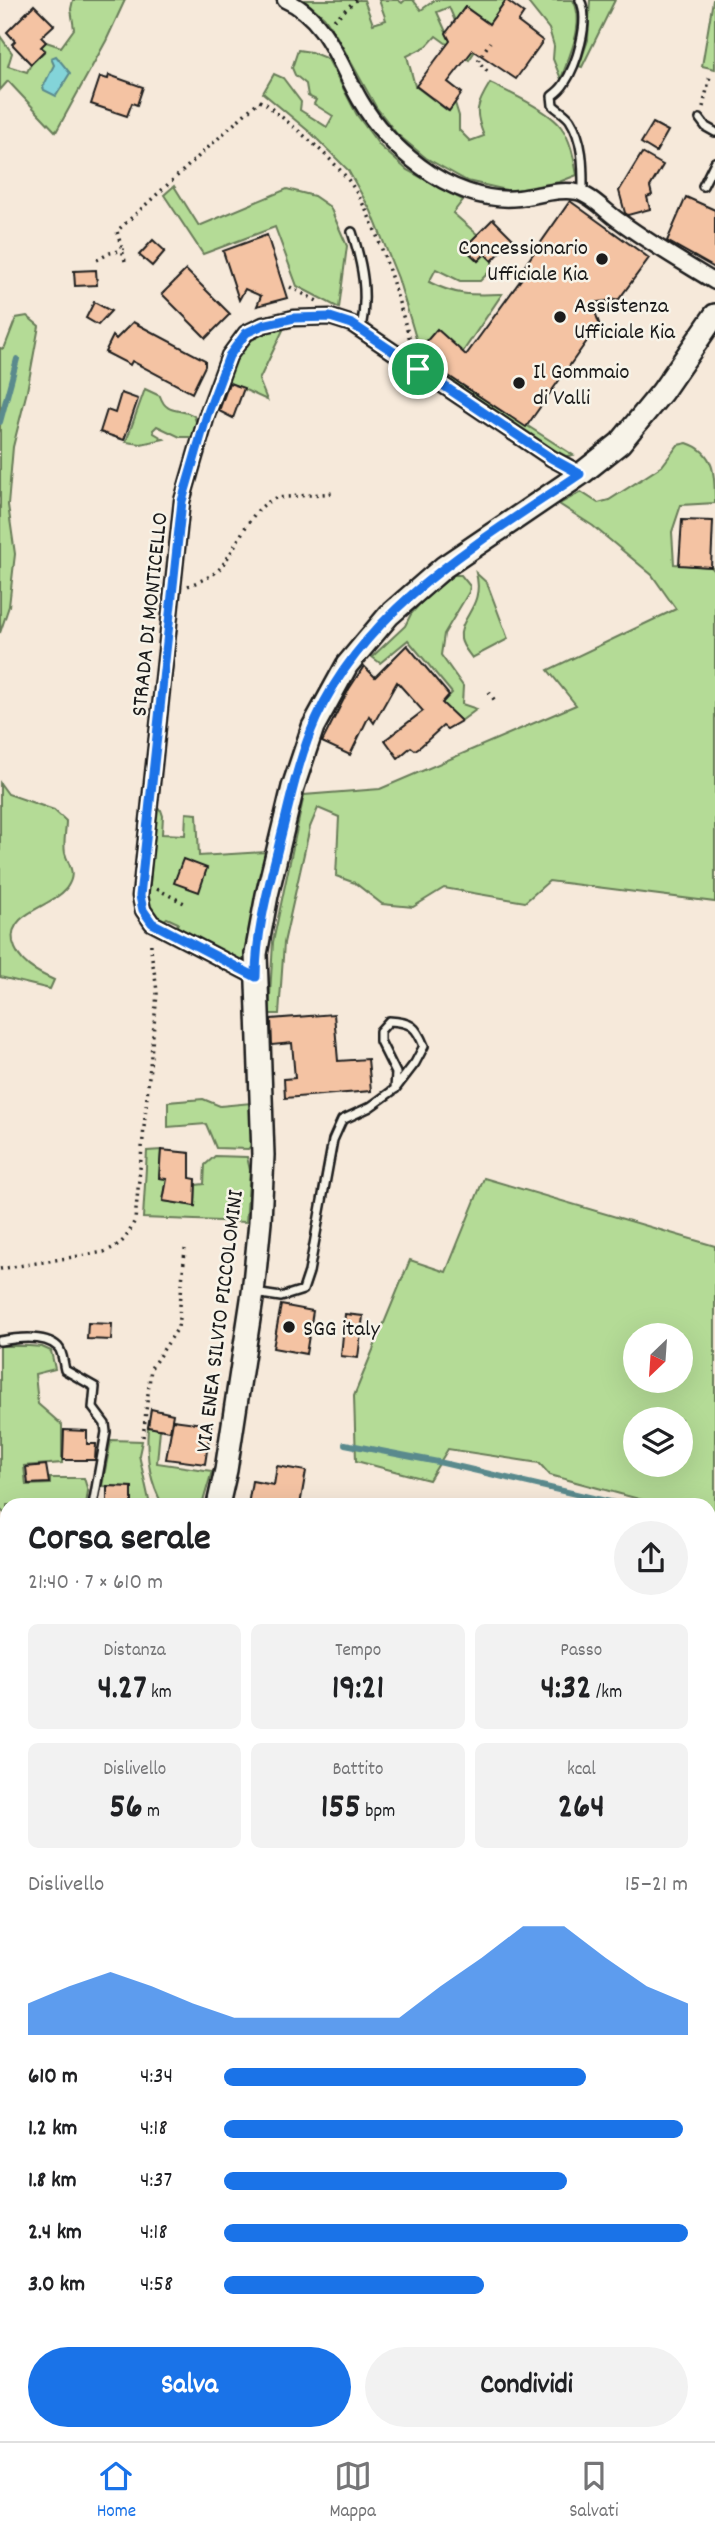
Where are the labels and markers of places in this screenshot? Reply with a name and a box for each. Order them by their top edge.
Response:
place label: Concessionario Ufficiale Kia [458,233,589,292]
marker: Concessionario Ufficiale Kia [594,251,610,267]
place label: Assistenza Ufficiale Kia [574,291,676,350]
marker: Assistenza Ufficiale Kia [552,309,568,325]
pin [388,339,448,399]
place label: Il Gommaio di Valli [533,357,630,416]
marker: Il Gommaio di Valli [511,375,527,391]
place label: SGG italy [303,1314,381,1347]
marker: SGG italy [281,1319,297,1335]

